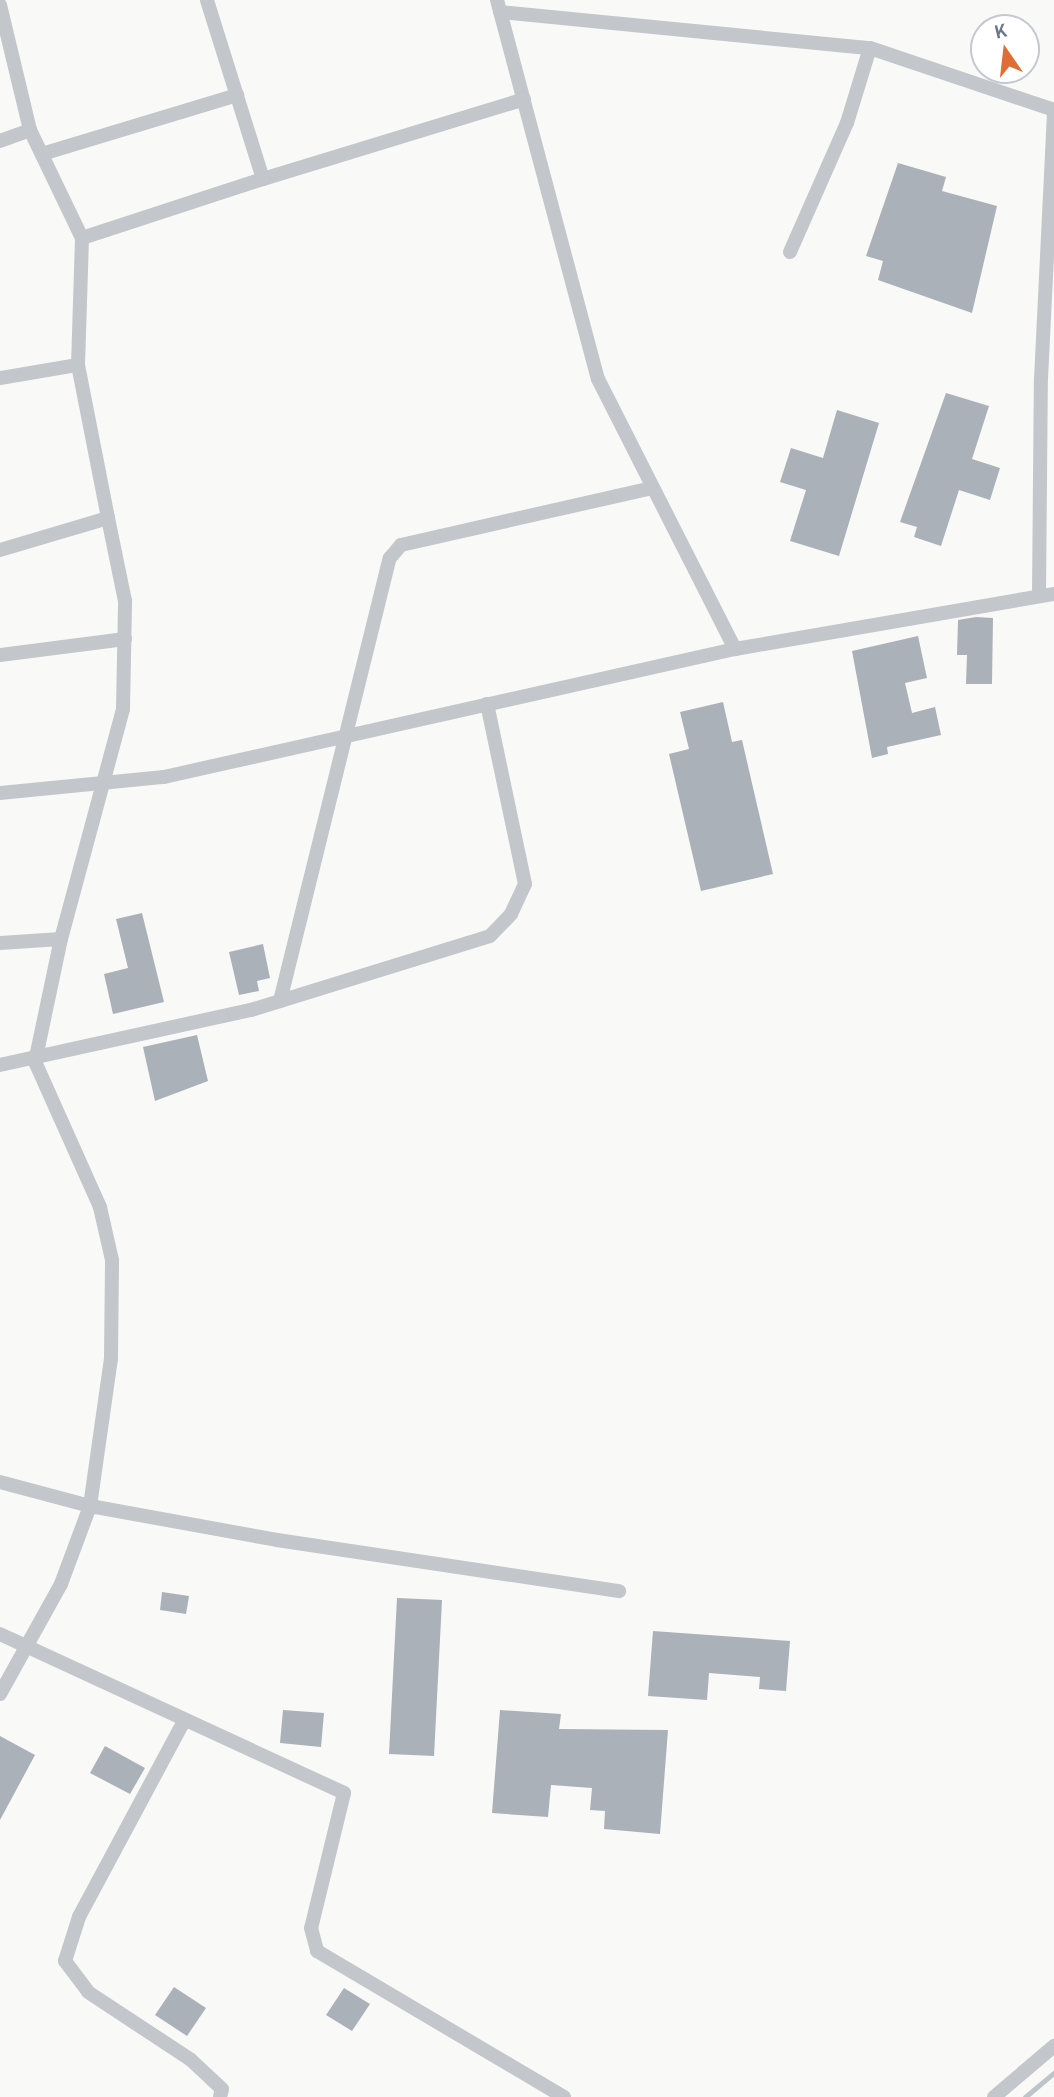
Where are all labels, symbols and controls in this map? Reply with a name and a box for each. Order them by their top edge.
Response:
north arrow [970,14,1040,84]
text: K [992,17,1009,45]

